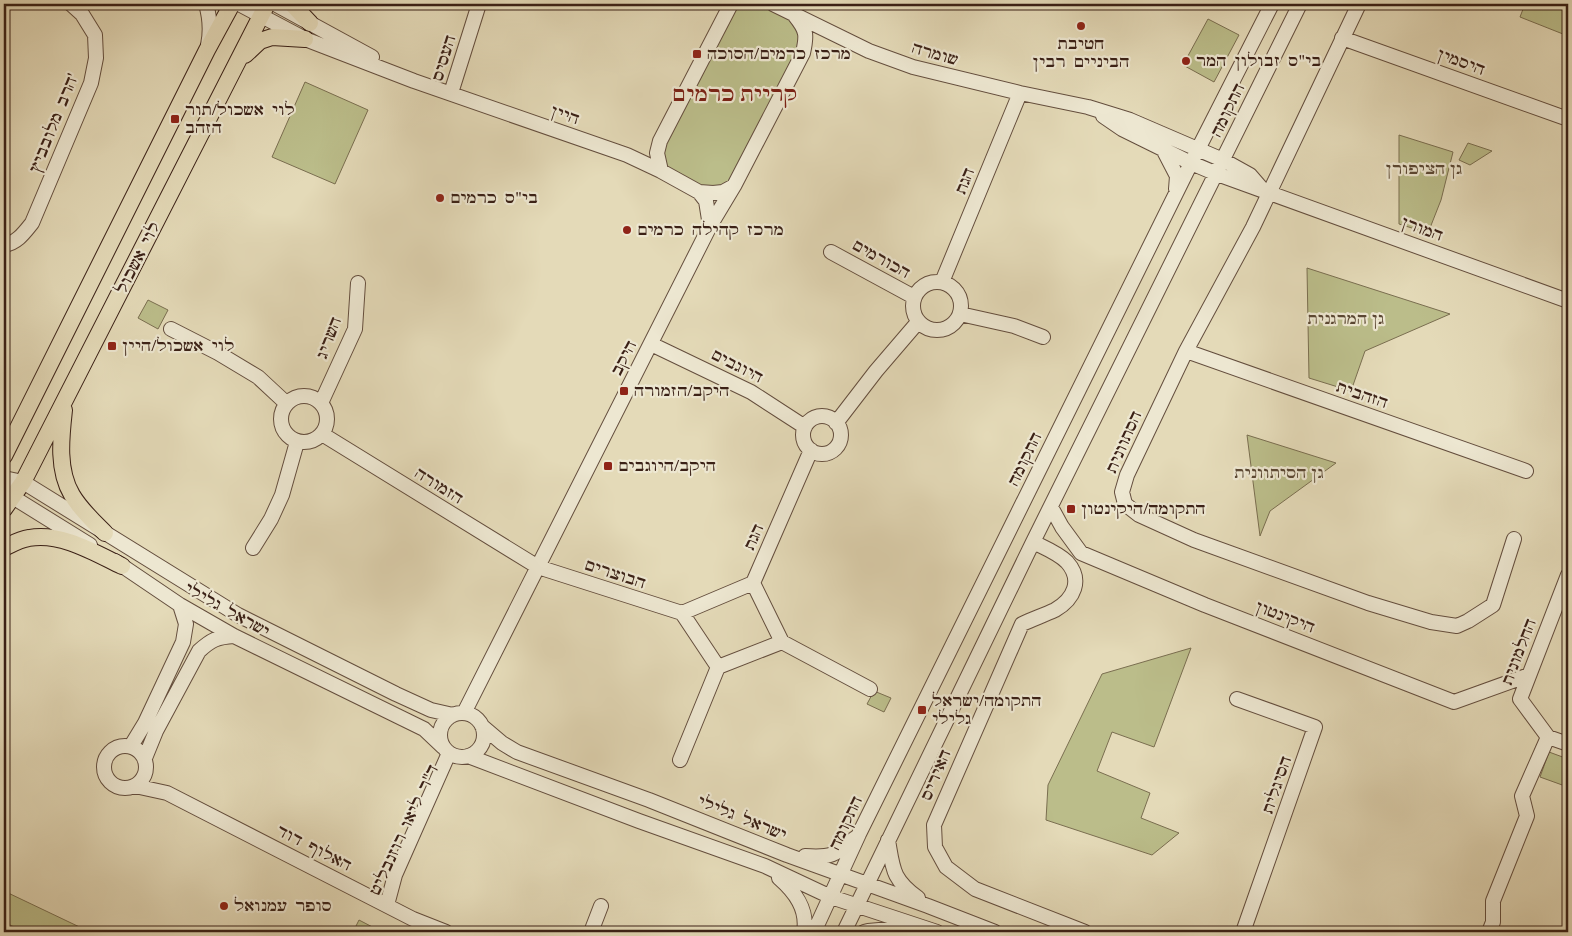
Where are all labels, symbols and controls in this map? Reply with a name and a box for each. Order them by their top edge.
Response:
marker: חטיבת הביניים רבין [1075,20,1087,32]
street label: העסיס [427,32,461,84]
place label: חטיבת הביניים רבין [1033,33,1129,73]
street label: שומרה [909,37,961,71]
place label: מרכז כרמים/הסוכה [707,43,851,65]
street label: היסמין [1434,43,1488,81]
marker: מרכז כרמים/הסוכה [691,48,703,60]
place label: בי"ס זבולון המר [1196,50,1321,72]
marker: בי"ס זבולון המר [1180,55,1192,67]
street label: הרב מלובביץ' [24,70,84,176]
street label: התקומה [1206,79,1250,141]
district label: קריית כרמים [673,80,797,109]
place label: לוי אשכול/תור הזהב [185,99,295,139]
street label: היין [548,100,582,130]
marker: לוי אשכול/תור הזהב [169,113,181,125]
park label: גן הציפורן [1386,158,1462,180]
street label: הגת [950,165,980,197]
place label: בי"ס כרמים [450,187,538,209]
marker: בי"ס כרמים [434,192,446,204]
street label: המורן [1398,211,1446,247]
street label: לוי אשכול [111,218,165,298]
place label: מרכז קהילה כרמים [637,219,784,241]
marker: מרכז קהילה כרמים [621,224,633,236]
street label: הכורמים [848,234,914,284]
park label: גן המרגנית [1308,308,1384,330]
street label: השריג [311,314,347,362]
place label: לוי אשכול/היין [122,335,234,357]
street label: היקב [606,337,642,379]
marker: לוי אשכול/היין [106,340,118,352]
street label: היוגבים [707,344,767,388]
street label: הזהבית [1333,376,1391,414]
place label: היקב/הזמורה [634,380,729,402]
marker: היקב/הזמורה [618,385,630,397]
street label: הסתוונית [1101,407,1147,477]
street label: התקומה [1003,428,1047,490]
place label: היקב/היוגבים [618,455,716,477]
marker: היקב/היוגבים [602,460,614,472]
park label: גן הסיתוונית [1234,462,1324,484]
street label: הזמורה [411,463,467,509]
place label: התקומה/היקינטון [1081,498,1205,520]
marker: התקומה/היקינטון [1065,503,1077,515]
street label: הגת [739,520,769,554]
street label: הבוצרים [581,554,649,594]
street label: ישראל גלילי [180,577,274,643]
street label: היקינטון [1252,596,1318,638]
street label: החלמונית [1496,616,1542,688]
place label: התקומה/ישראל גלילי [932,690,1041,730]
marker: התקומה/ישראל גלילי [916,704,928,716]
street label: האיריס [915,746,957,804]
street label: הסיגלית [1257,753,1297,817]
street label: ד"ר ליאו רוזנבליט [364,761,444,899]
street label: ישראל גלילי [694,790,790,846]
street label: התקומה [824,792,868,854]
street label: האלוף דוד [273,820,355,876]
place label: סופר עמנואל [234,895,332,917]
marker: סופר עמנואל [218,900,230,912]

